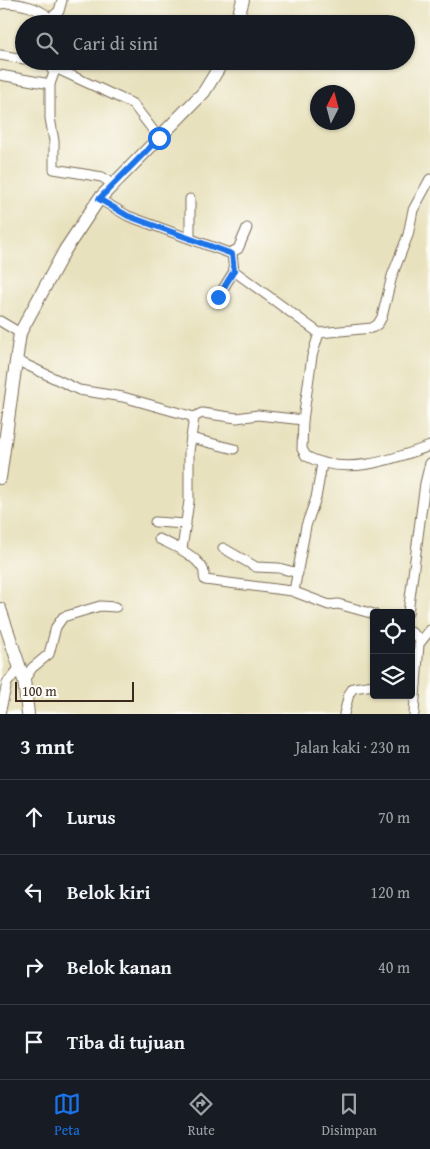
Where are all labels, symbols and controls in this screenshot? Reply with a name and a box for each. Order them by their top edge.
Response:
search box [15,15,415,70]
icon: search [33,29,61,57]
text: Cari di sini [73,29,158,57]
north arrow [310,85,355,130]
route start [148,127,171,150]
route end [207,286,230,309]
map controls [370,609,415,699]
button: locate [370,609,415,654]
button: layers [370,654,415,699]
scale bar [15,679,134,702]
text: 100 m [22,681,57,701]
text: 3 mnt [20,731,74,762]
text: Jalan kaki · 230 m [295,735,410,759]
icon: ahead [20,803,48,831]
text: Lurus [67,803,116,831]
text: 70 m [378,805,410,829]
icon: left [20,878,48,906]
text: Belok kiri [67,878,150,906]
text: 120 m [370,880,410,904]
icon: right [20,953,48,981]
text: Belok kanan [67,953,172,981]
text: 40 m [378,955,410,979]
icon: arrive [20,1028,48,1056]
text: Tiba di tujuan [67,1028,185,1056]
tab: Peta [53,1090,81,1140]
tab: Rute [187,1090,215,1140]
tab: Disimpan [321,1090,377,1140]

